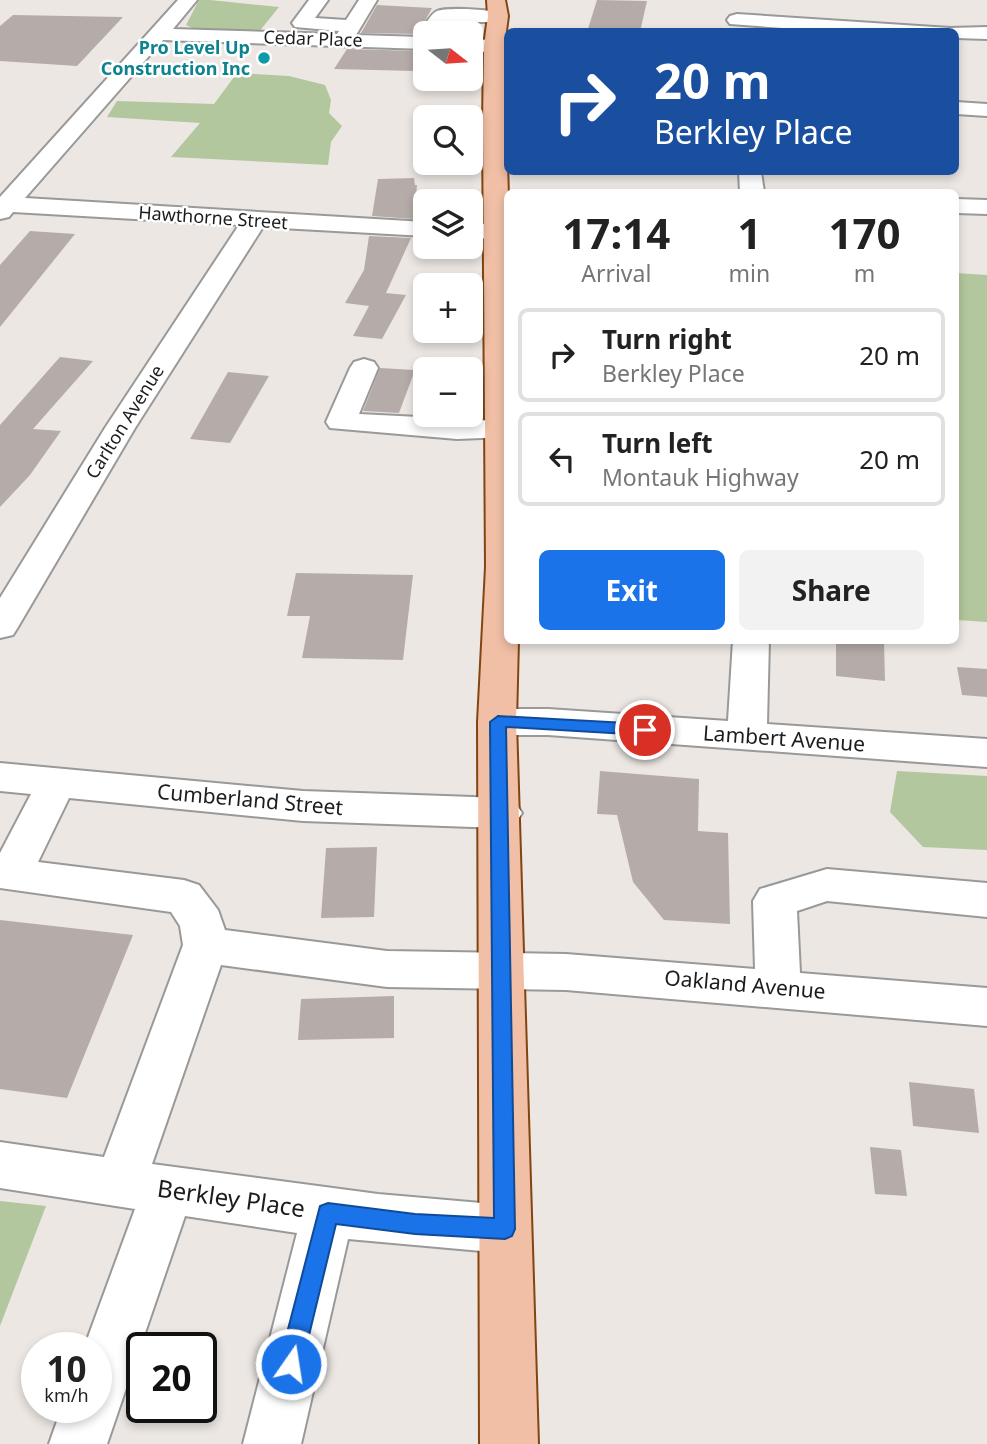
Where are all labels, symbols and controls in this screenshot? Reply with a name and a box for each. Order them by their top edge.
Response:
north arrow [413,21,483,91]
map controls [413,21,483,427]
street label: Cedar Place [263,24,363,52]
place label: Pro Level Up Construction Inc [101,35,250,80]
text: 20 m [654,47,771,113]
marker: Pro Level Up Construction Inc [256,50,272,66]
icon: right [539,56,630,147]
button: search [413,105,483,175]
text: Berkley Place [654,110,852,153]
button: layers [413,189,483,259]
street label: Hawthorne Street [138,200,289,234]
text: 17:14 [562,204,670,261]
text: 1 [737,204,761,261]
text: 170 [829,204,901,261]
text: Arrival [581,257,651,289]
text: min [729,257,770,289]
text: m [854,257,875,289]
button: + [413,273,483,343]
text: Turn right [602,321,732,357]
icon: right [543,336,581,374]
text: 20 m [859,337,920,373]
button: − [413,357,483,427]
text: Berkley Place [602,357,745,389]
street label: Carlton Avenue [80,360,169,483]
text: Turn left [602,425,713,461]
icon: left [543,440,581,478]
text: 20 m [859,441,920,477]
text: Montauk Highway [602,461,799,493]
button: Exit [539,550,725,630]
button: Share [739,550,924,630]
pin [615,700,675,760]
icon: arrive [626,711,664,749]
street label: Lambert Avenue [702,718,866,758]
street label: Cumberland Street [156,777,345,821]
street label: Oakland Avenue [663,963,827,1005]
street label: Berkley Place [155,1171,307,1224]
position arrow [254,1327,328,1401]
speed limit sign: 20 [126,1332,217,1423]
text: 10 [46,1345,87,1392]
text: km/h [44,1383,89,1407]

